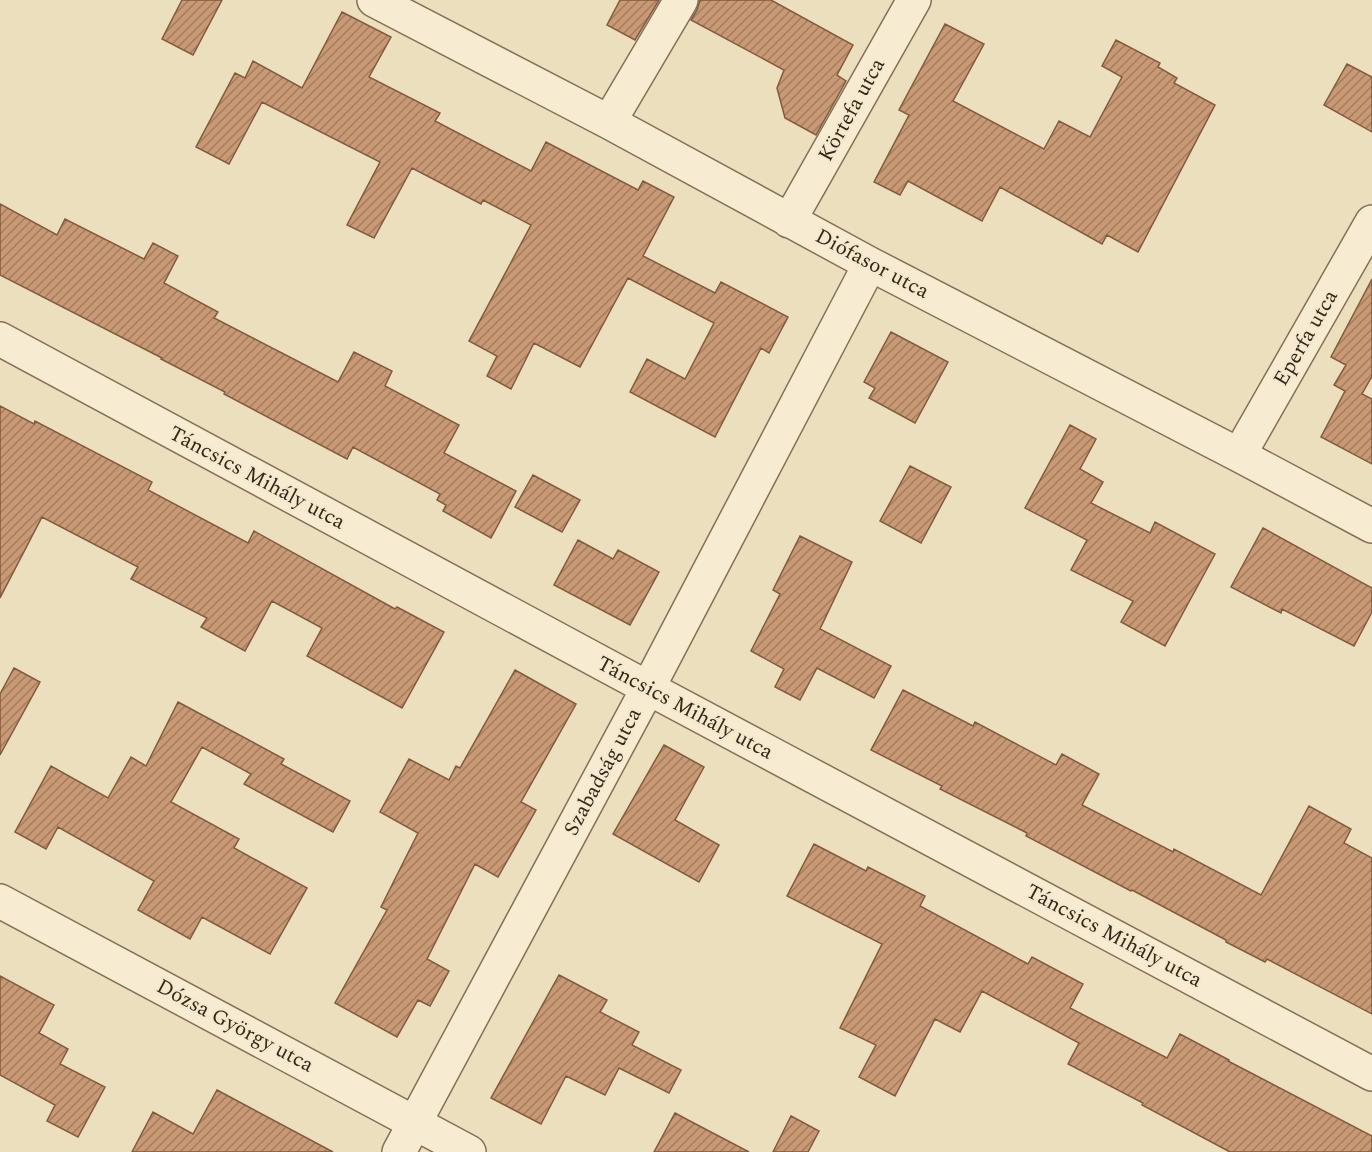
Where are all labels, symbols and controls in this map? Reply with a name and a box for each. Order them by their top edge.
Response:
street label: Körtefa utca [810,52,894,168]
street label: Diófasor utca [809,220,935,308]
street label: Eperfa utca [1265,283,1347,392]
street label: Táncsics Mihály utca [163,418,352,538]
street label: Táncsics Mihály utca [591,648,780,768]
street label: Szabadság utca [556,702,651,842]
street label: Táncsics Mihály utca [1020,876,1209,996]
street label: Dózsa György utca [151,971,320,1081]

